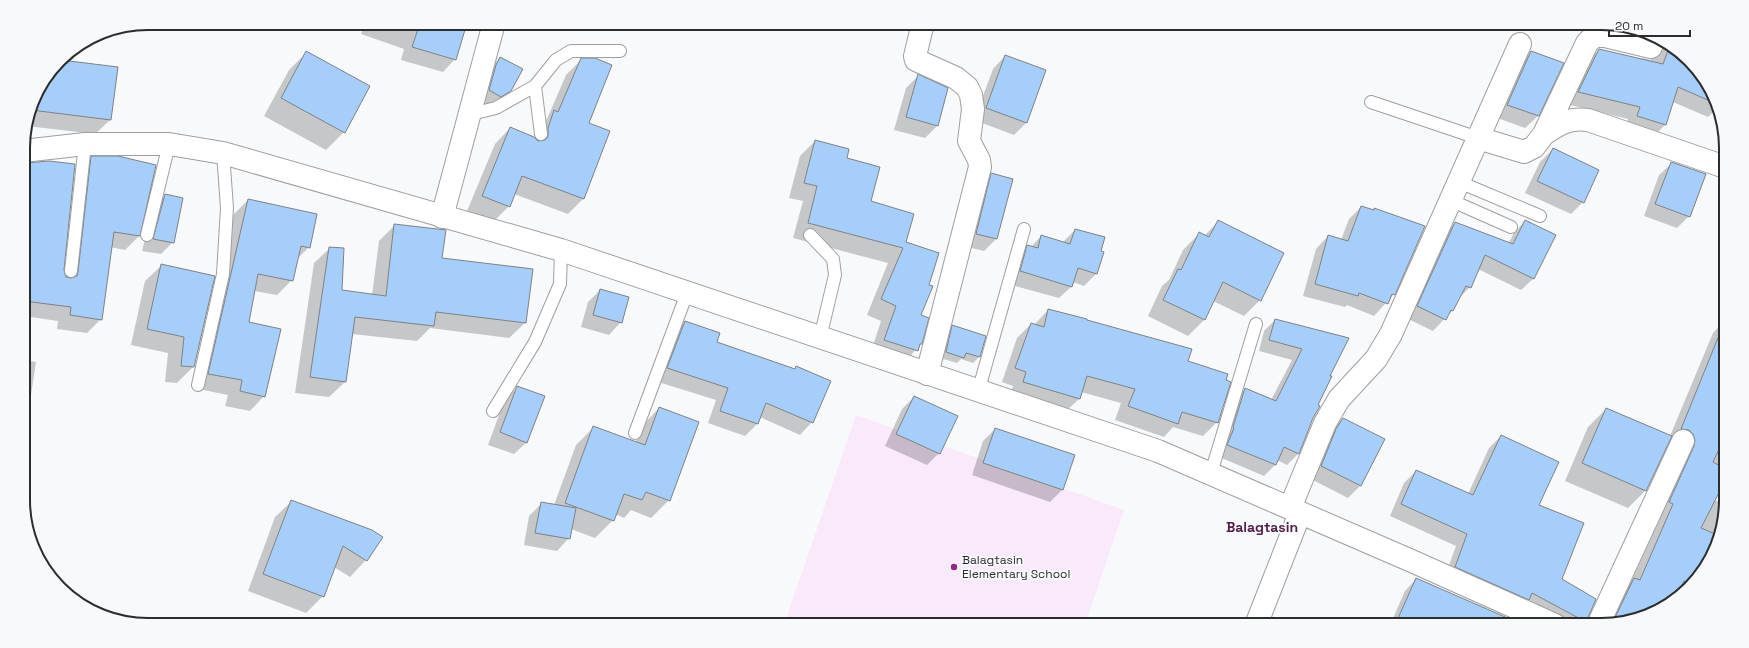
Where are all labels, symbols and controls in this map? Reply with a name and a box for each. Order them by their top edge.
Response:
scale bar [1609,12,1690,38]
text: 20 m [1615,18,1643,34]
district label: Balagtasin [1226,518,1298,536]
place label: Balagtasin Elementary School [962,552,1070,582]
marker: Balagtasin Elementary School [949,562,959,572]

